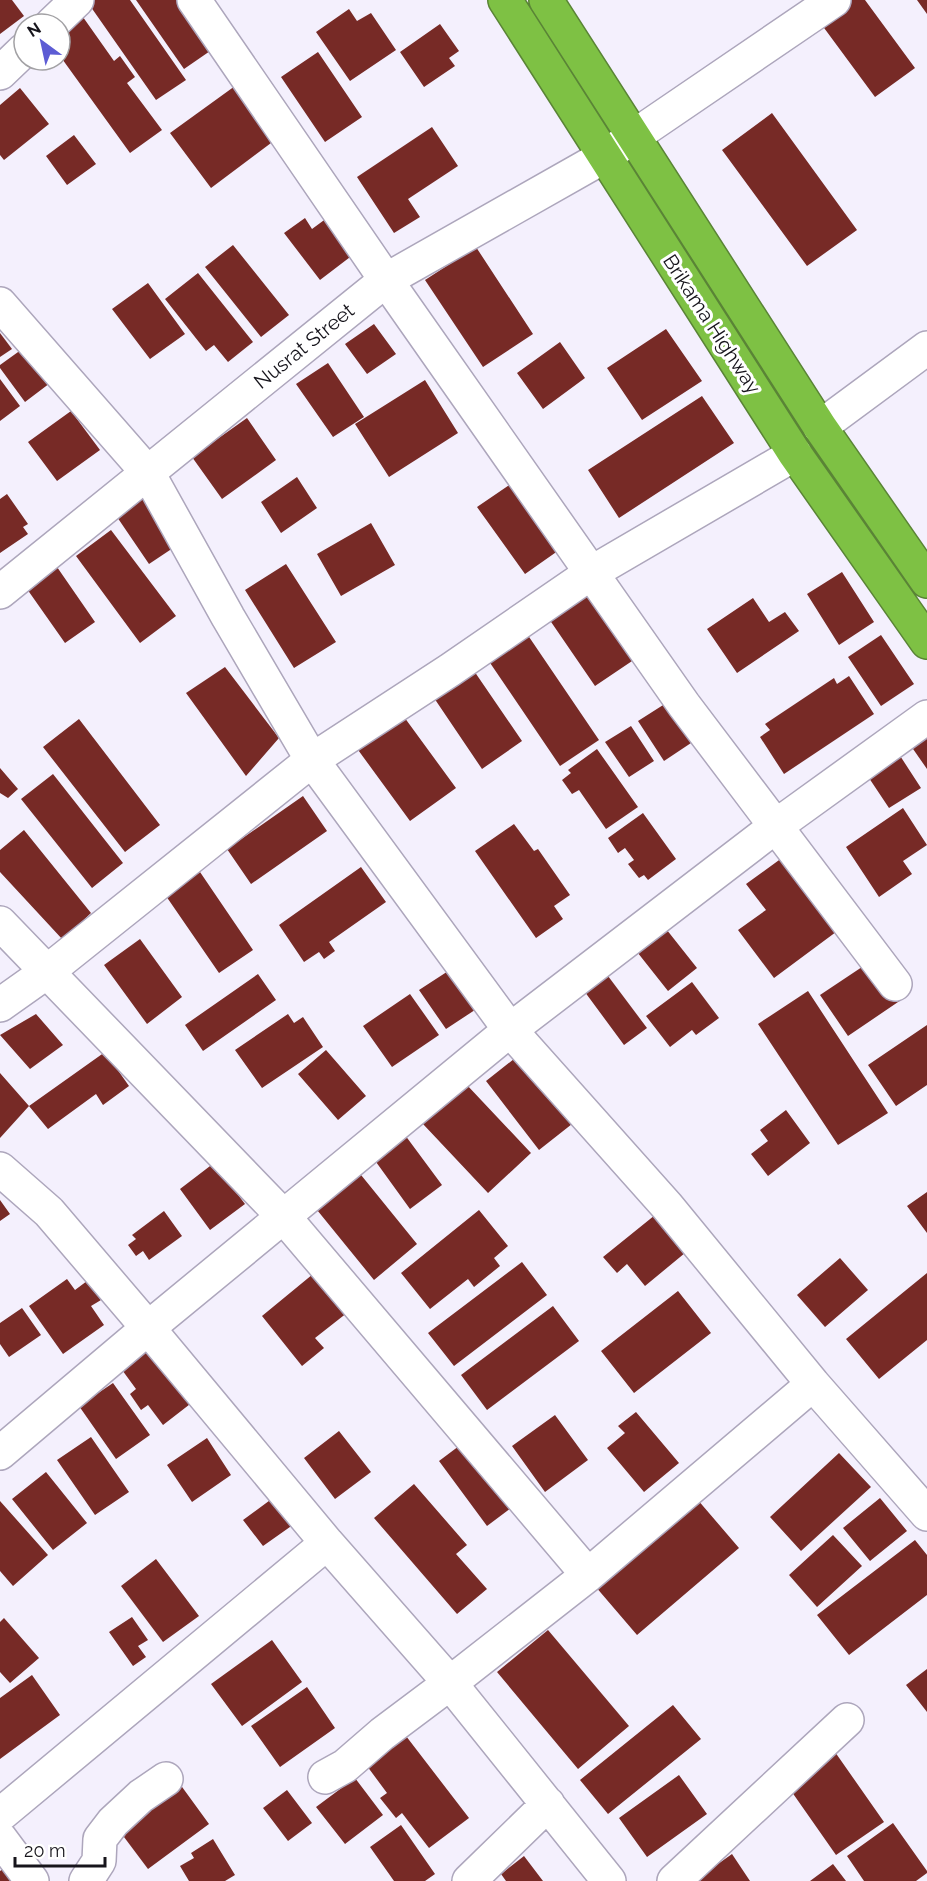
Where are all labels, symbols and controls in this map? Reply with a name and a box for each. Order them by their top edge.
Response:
north arrow [12,12,72,72]
text: N [24,19,44,41]
street label: Brikama Highway [658,250,766,398]
street label: Nusrat Street [249,298,359,394]
scale bar [15,1830,105,1868]
text: 20 m [24,1840,66,1861]

